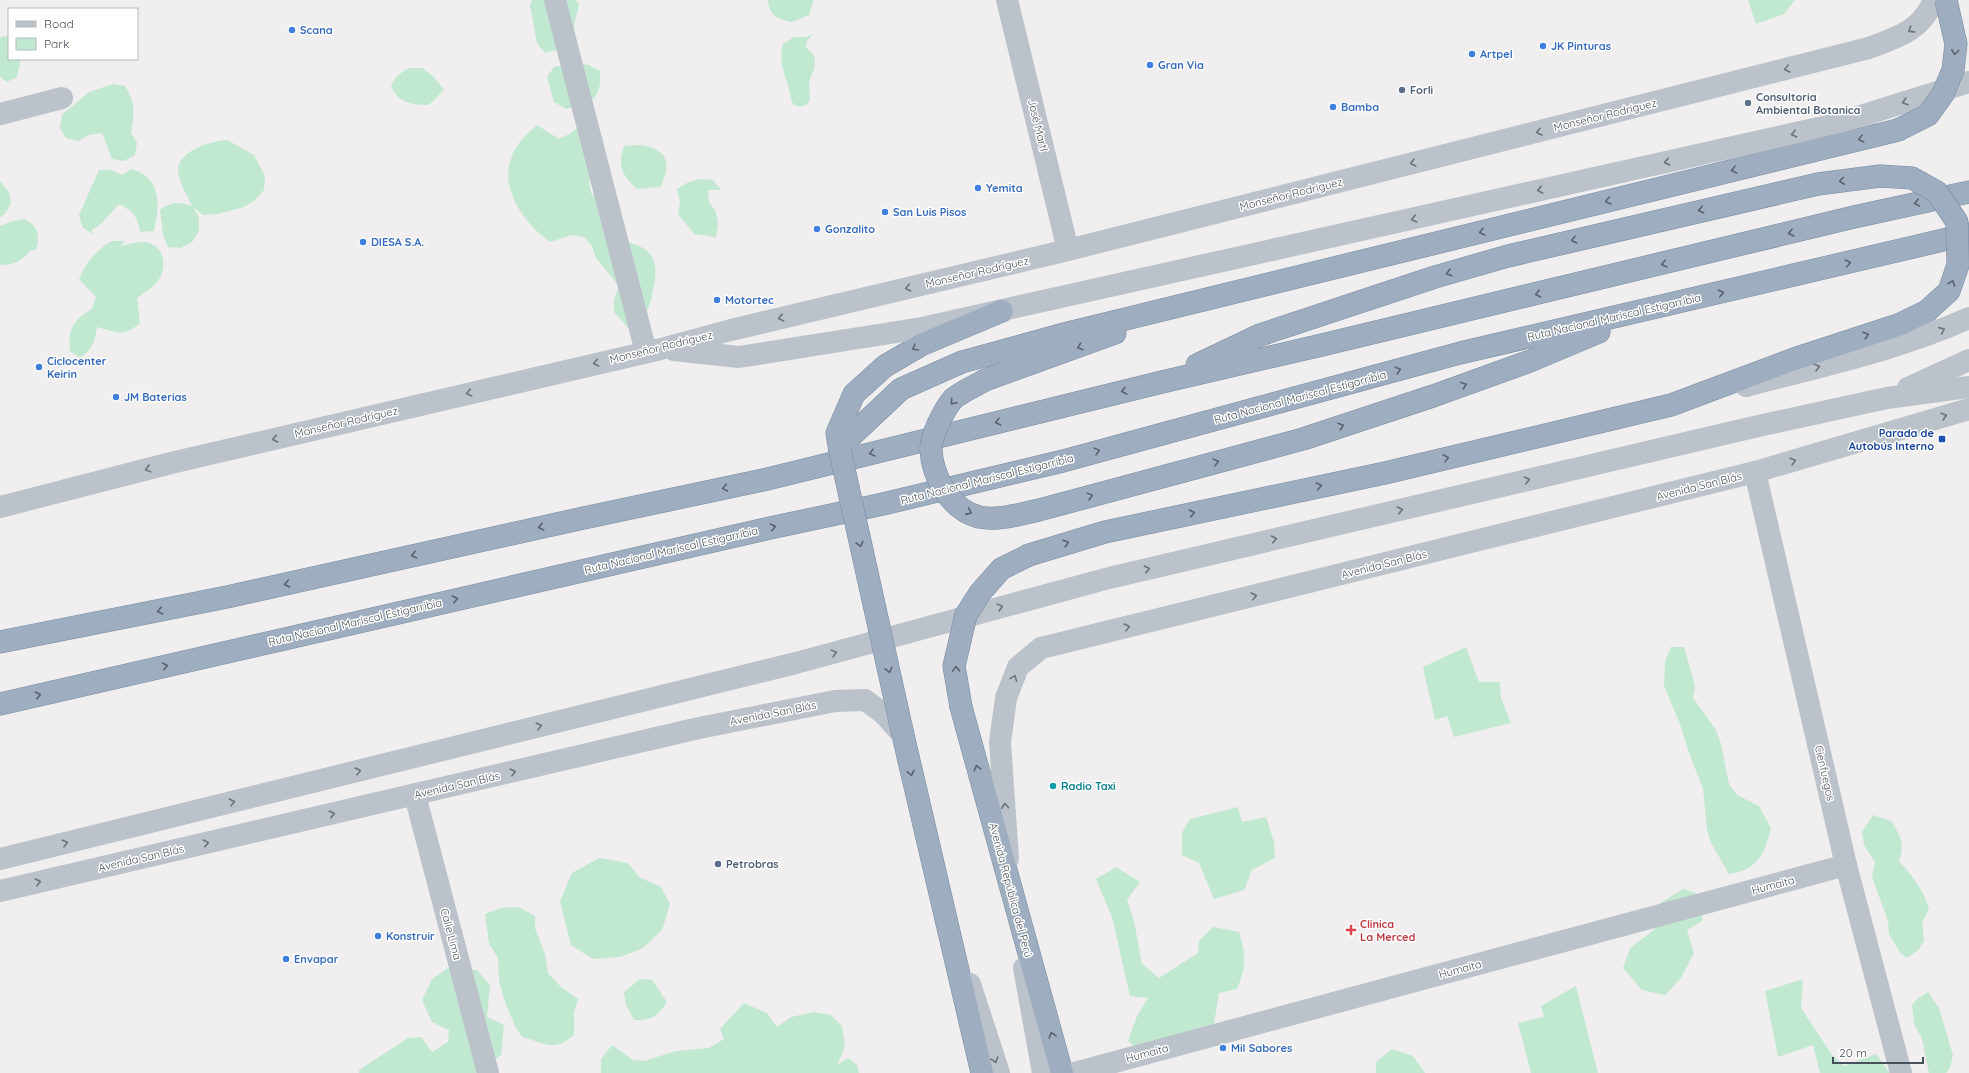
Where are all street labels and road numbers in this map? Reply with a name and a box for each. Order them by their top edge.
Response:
street label: Monseñor Rodríguez [1552,95,1658,135]
street label: José Martí [1025,97,1051,153]
street label: Monseñor Rodríguez [1238,174,1344,214]
street label: Monseñor Rodríguez [924,253,1030,291]
street label: Ruta Nacional Mariscal Estigarribia [1526,290,1702,344]
street label: Monseñor Rodríguez [608,327,714,367]
street label: Ruta Nacional Mariscal Estigarribia [1212,367,1388,427]
street label: Monseñor Rodríguez [293,403,399,441]
street label: Ruta Nacional Mariscal Estigarribia [899,451,1075,507]
street label: Avenida San Blás [1655,469,1743,503]
street label: Ruta Nacional Mariscal Estigarribia [583,523,759,577]
street label: Avenida San Blás [1340,547,1428,581]
street label: Ruta Nacional Mariscal Estigarribia [267,595,443,649]
street label: Avenida San Blás [729,698,817,728]
street label: Cienfuegos [1812,744,1838,802]
street label: Avenida San Blás [413,768,501,802]
street label: Avenida República del Perú [986,821,1036,959]
street label: Avenida San Blás [97,841,185,875]
street label: Humaita [1750,873,1796,897]
street label: Calle Lima [437,907,465,961]
street label: Humaita [1437,957,1483,981]
street label: Humaita [1124,1041,1170,1065]

